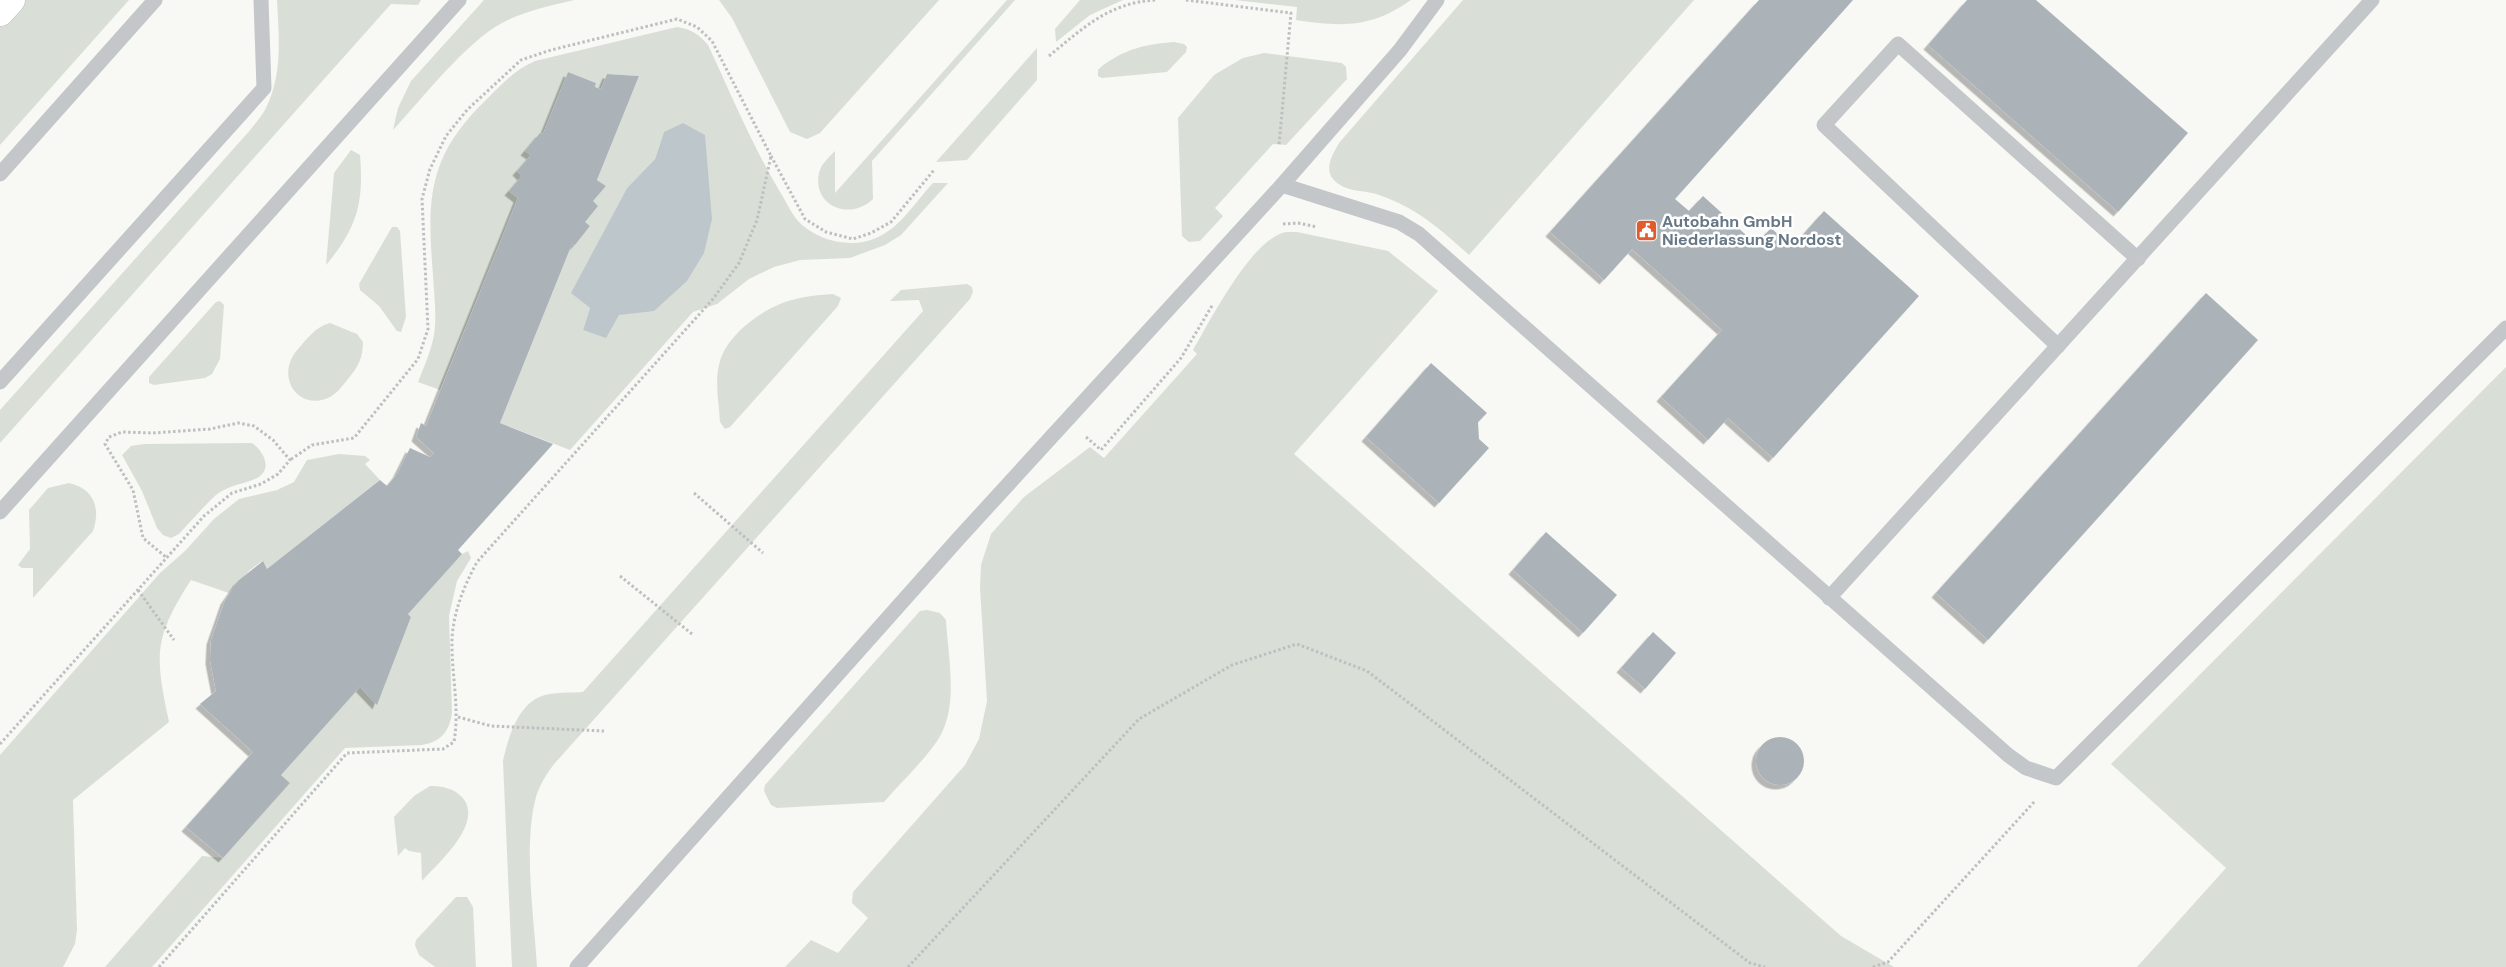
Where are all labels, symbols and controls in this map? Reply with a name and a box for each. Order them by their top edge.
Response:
place label: Autobahn GmbH Niederlassung Nordost [1662,211,1841,250]
public building icon: Autobahn GmbH Niederlassung Nordost [1634,218,1658,242]

